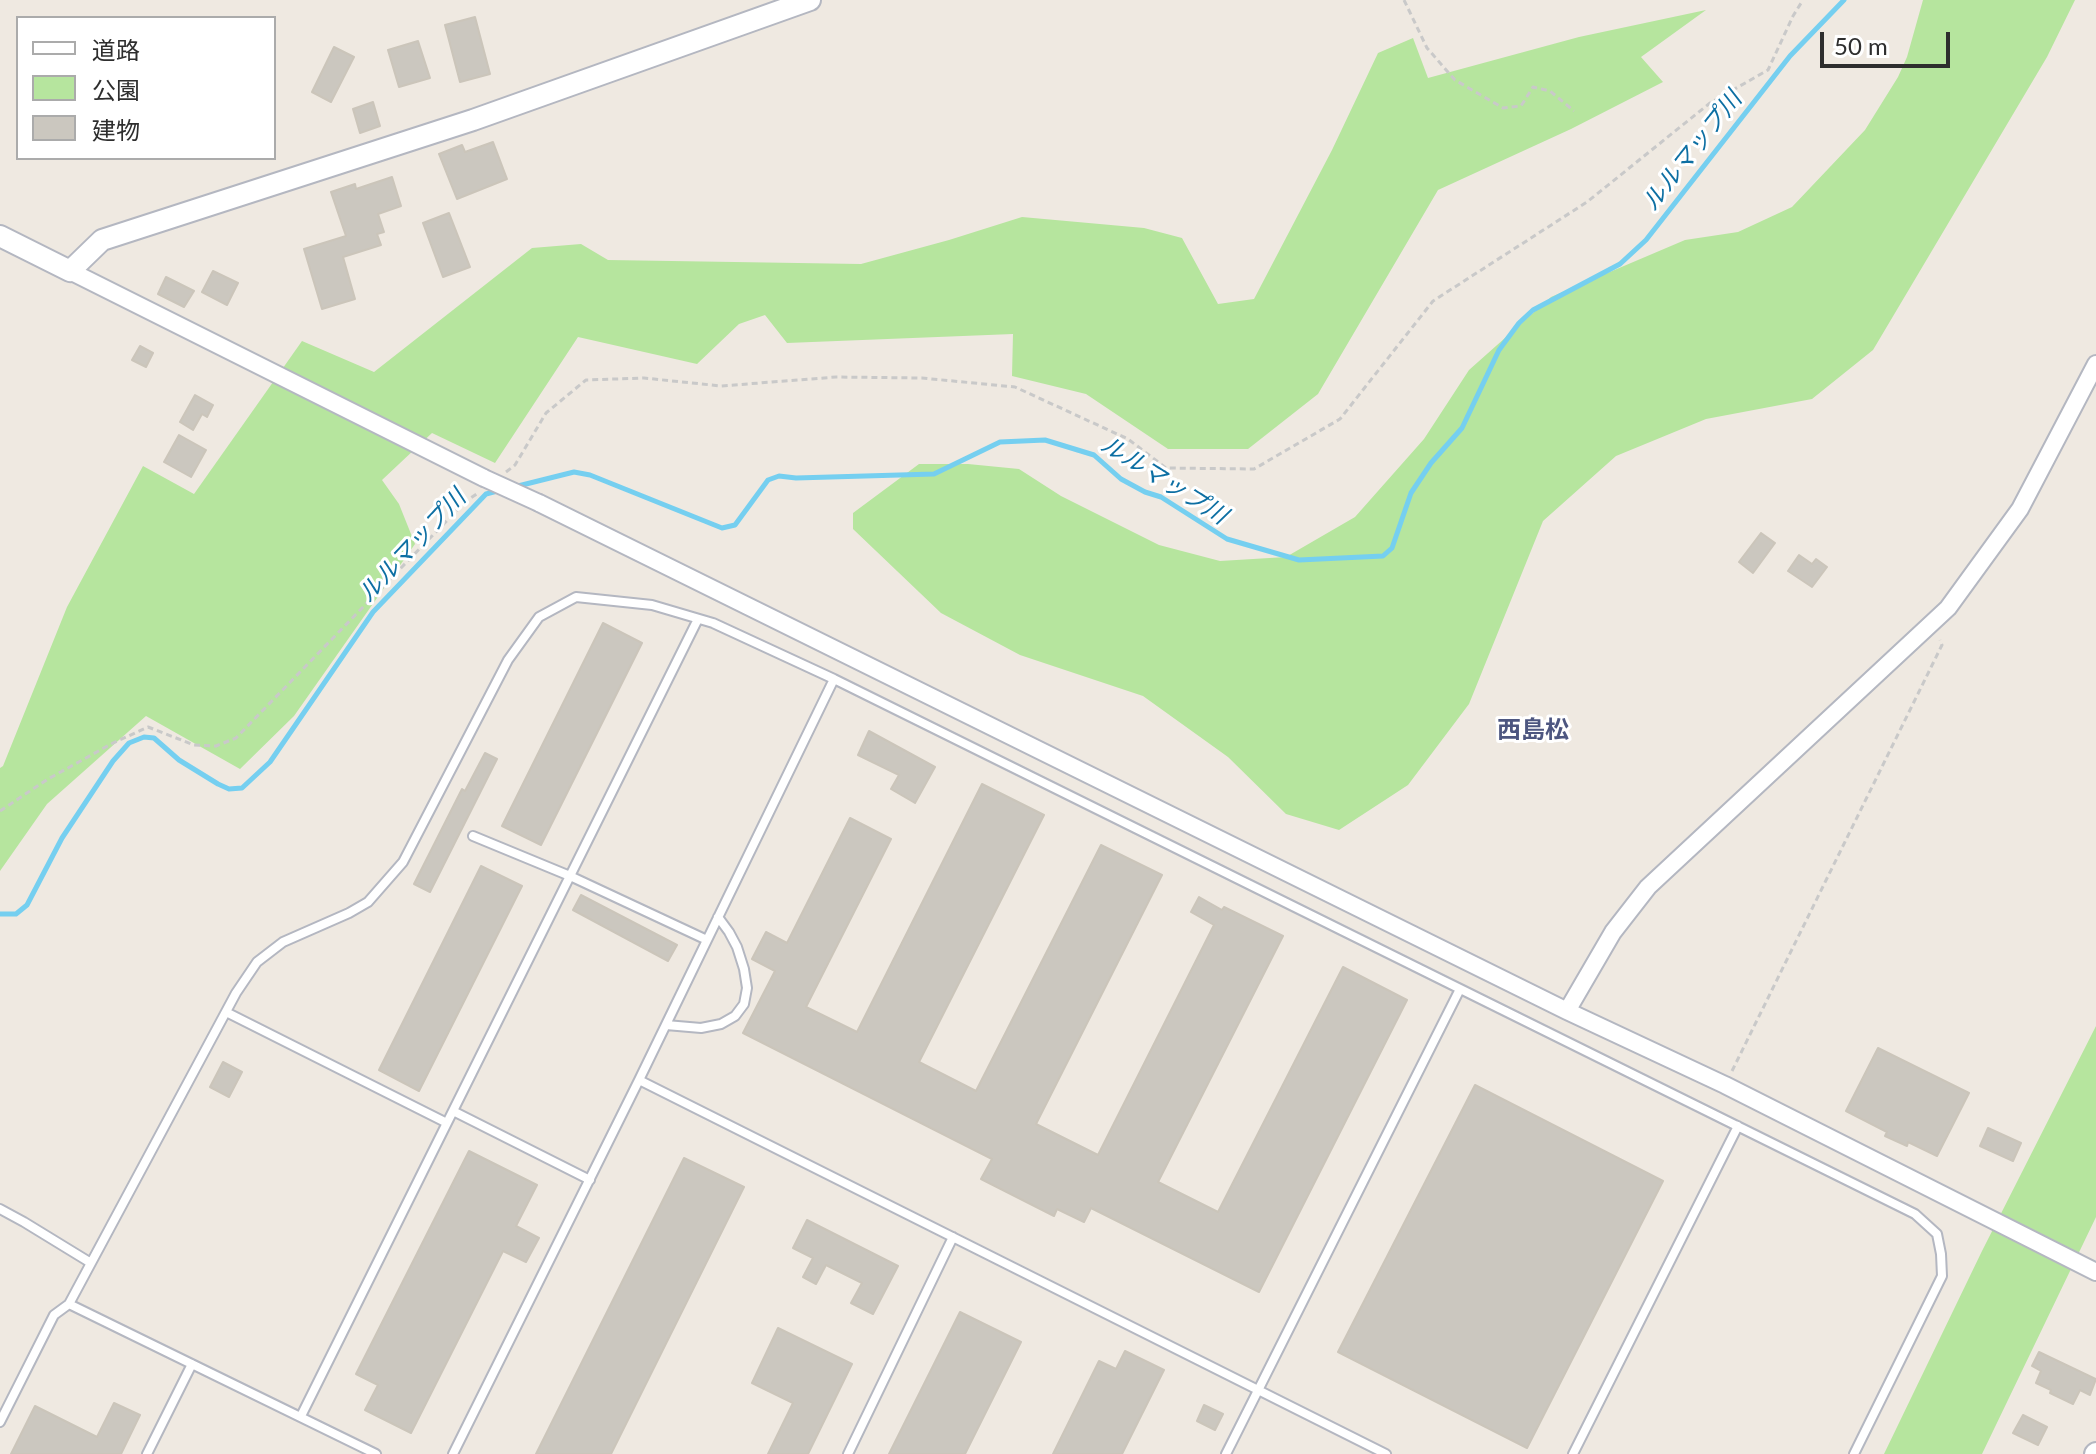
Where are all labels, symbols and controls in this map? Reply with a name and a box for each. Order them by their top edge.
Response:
legend [16,16,276,160]
scale bar [1824,16,1954,66]
text: 50 m [1834,31,1888,60]
text: 道路 [92,35,140,64]
text: 公園 [92,75,140,104]
water label: ルルマップ川 [1636,85,1748,217]
text: 建物 [92,115,140,144]
water label: ルルマップ川 [1095,430,1233,530]
water label: ルルマップ川 [352,484,472,608]
district label: 西島松 [1497,716,1569,744]

